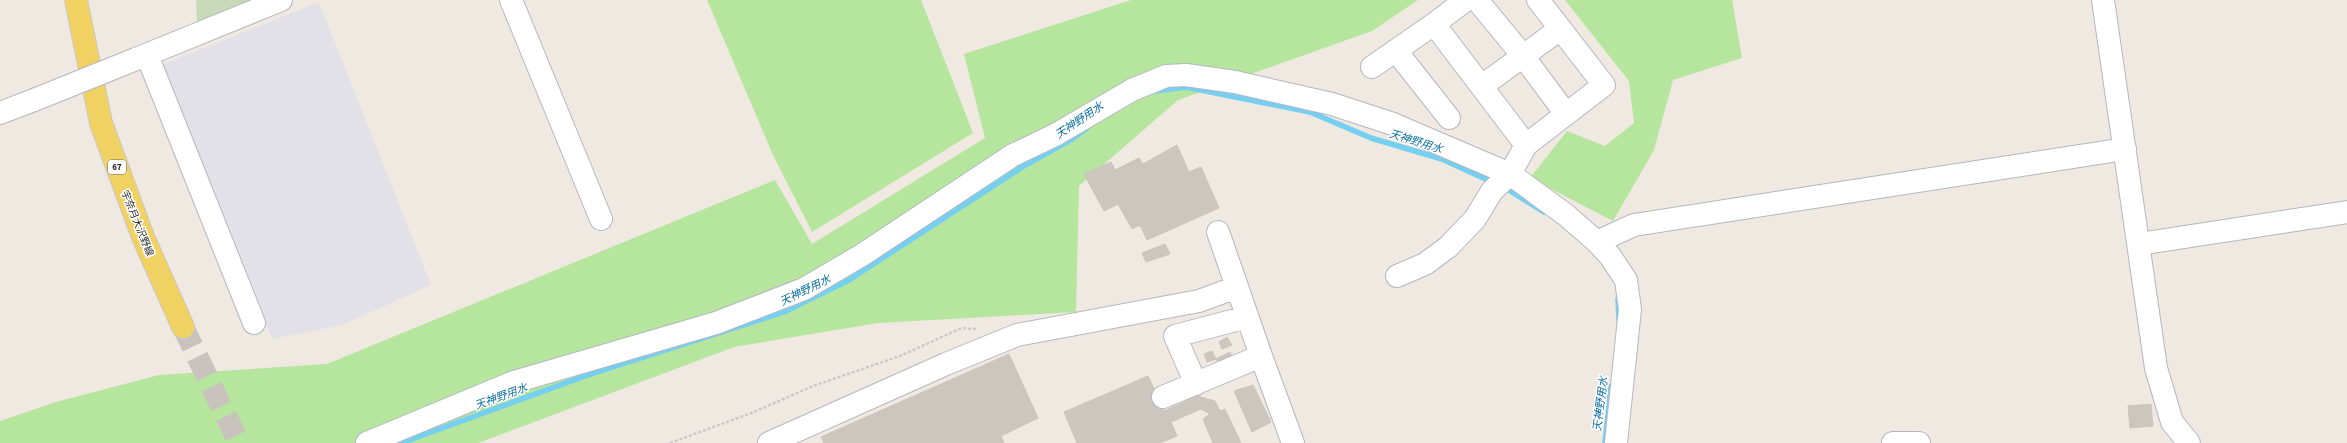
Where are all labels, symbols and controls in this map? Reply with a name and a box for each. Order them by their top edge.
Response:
water label: 天神野用水 [1052,98,1107,142]
water label: 天神野用水 [1387,126,1445,157]
road number: 67 [108,160,126,174]
street label: 宇奈月大沢野線 [117,188,157,258]
water label: 天神野用水 [777,271,834,309]
water label: 天神野用水 [1590,375,1611,432]
water label: 天神野用水 [473,380,531,413]

